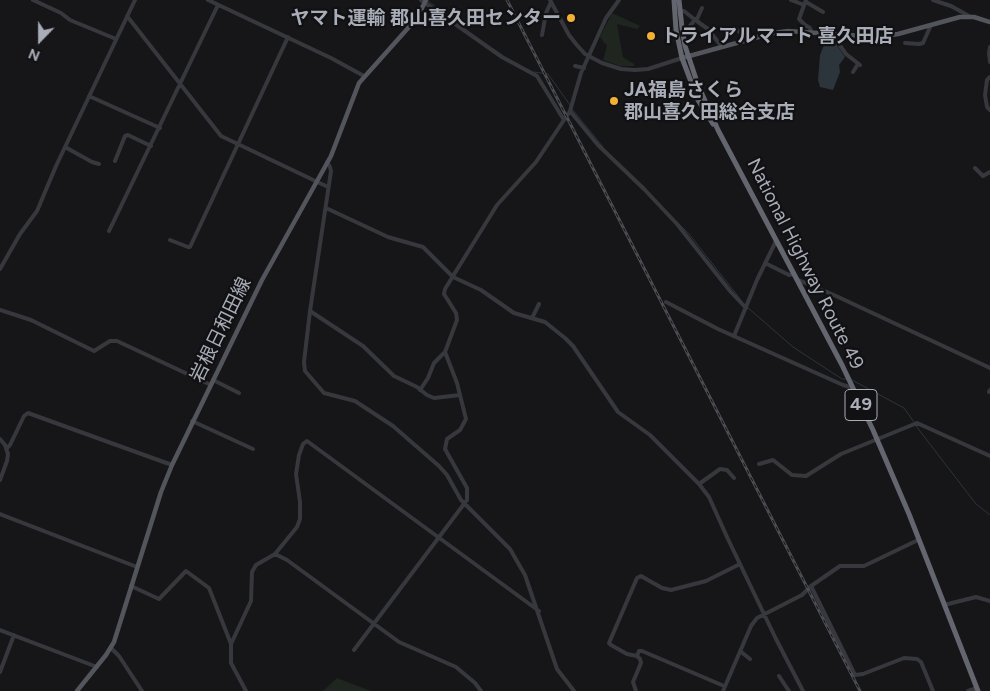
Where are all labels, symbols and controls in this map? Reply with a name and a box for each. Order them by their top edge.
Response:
place label: ヤマト運輸 郡山喜久田センター [290,7,561,29]
marker: ヤマト運輸 郡山喜久田センター [565,12,577,24]
north arrow [15,15,65,65]
place label: トライアルマート 喜久田店 [661,25,894,47]
marker: トライアルマート 喜久田店 [645,30,657,42]
text: N [26,44,42,64]
place label: JA福島さくら 郡山喜久田総合支店 [624,79,795,123]
marker: JA福島さくら 郡山喜久田総合支店 [608,95,620,107]
street label: National Highway Route 49 [742,155,868,373]
street label: 岩根日和田線 [186,274,256,386]
road number: 49 [845,390,877,420]

